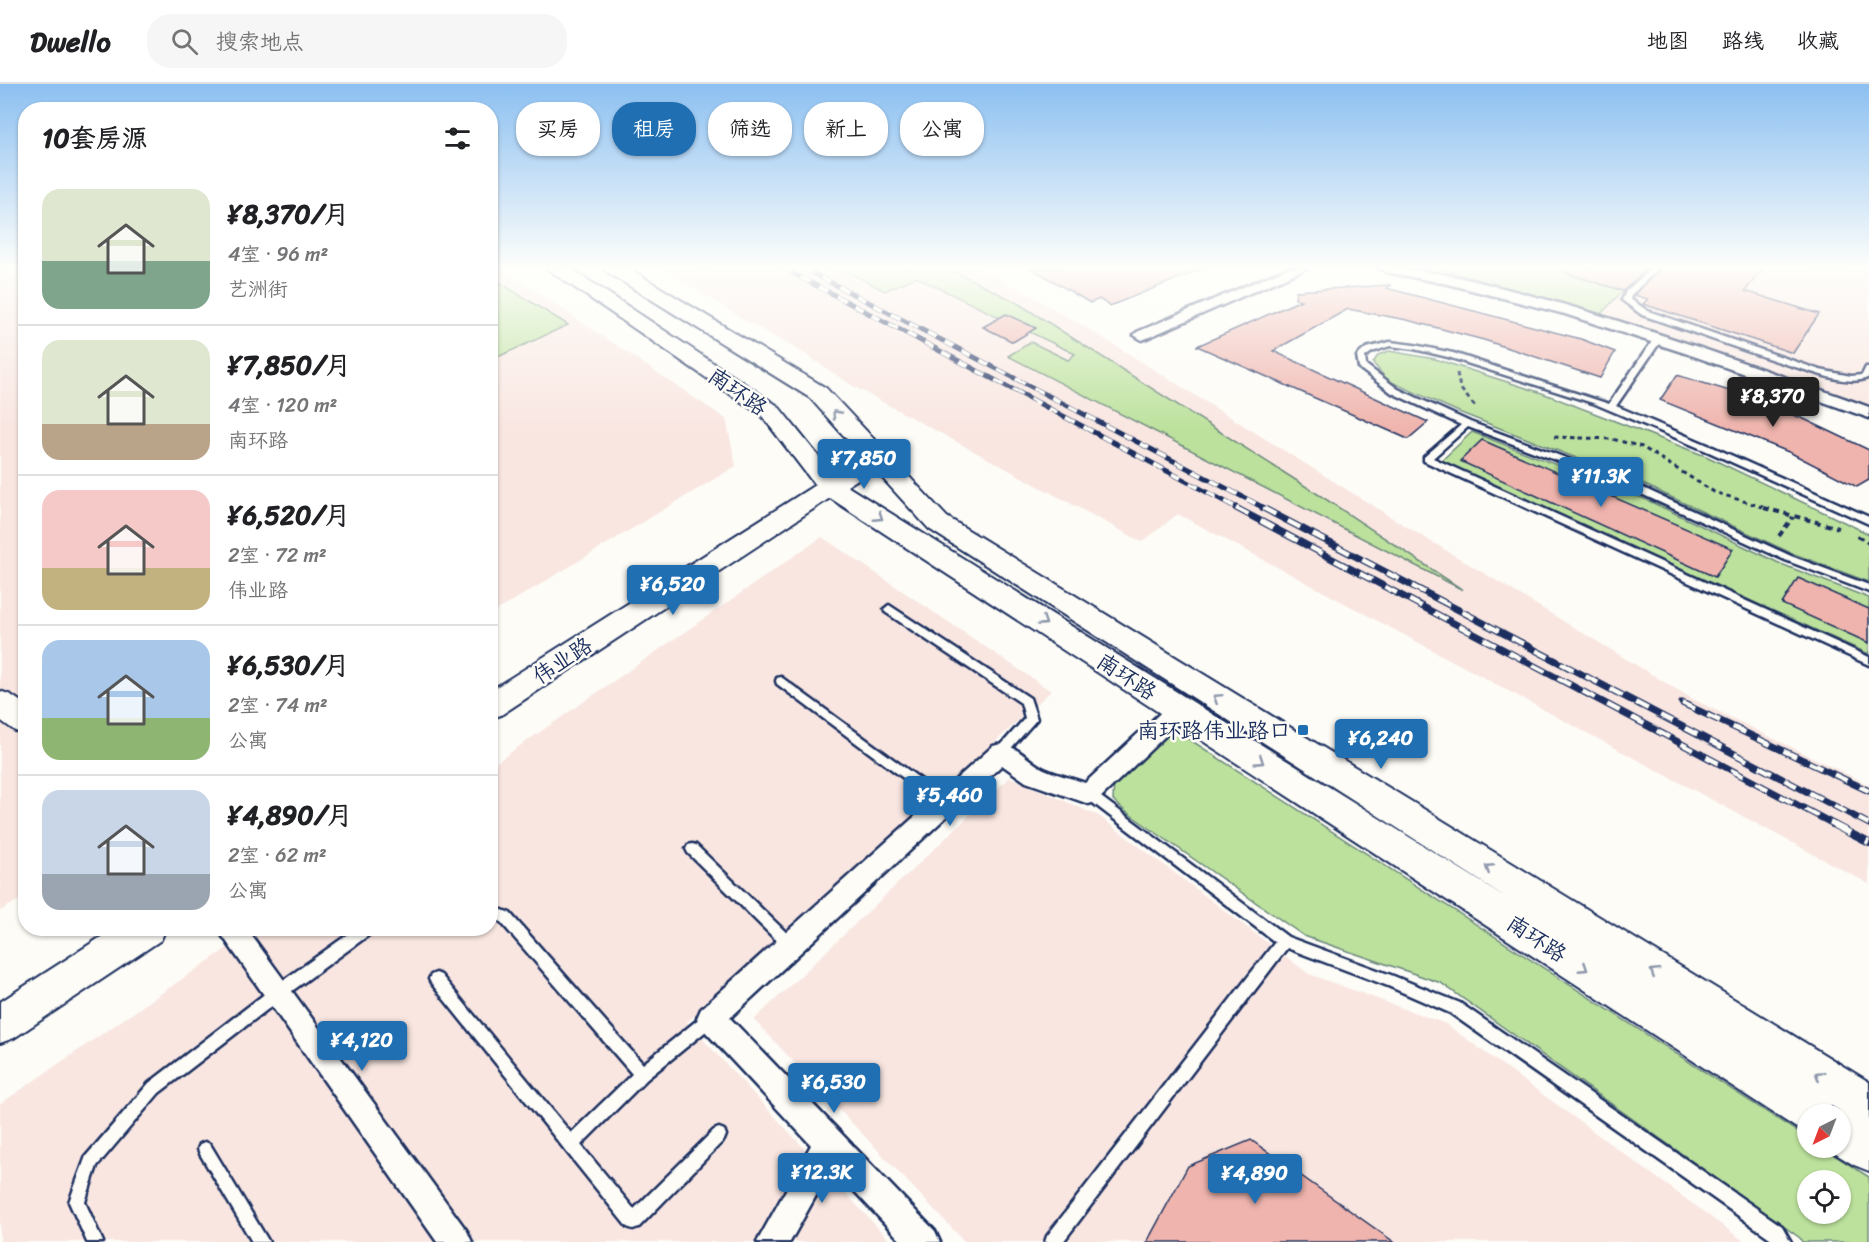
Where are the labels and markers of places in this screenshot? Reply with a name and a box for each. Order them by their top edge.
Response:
pin: ¥8,370 [1724,377,1822,428]
pin: ¥7,850 [815,439,913,490]
pin: ¥11.3K [1552,457,1650,508]
pin: ¥6,520 [624,565,722,616]
place label: 南环路伟业路口 [1137,711,1291,750]
pin: ¥6,240 [1332,719,1430,770]
marker: 南环路伟业路口 [1296,723,1310,737]
pin: ¥5,460 [901,776,999,827]
pin: ¥4,120 [313,1021,411,1072]
pin: ¥6,530 [785,1063,883,1114]
pin: ¥12.3K [773,1153,871,1204]
pin: ¥4,890 [1206,1154,1304,1205]

